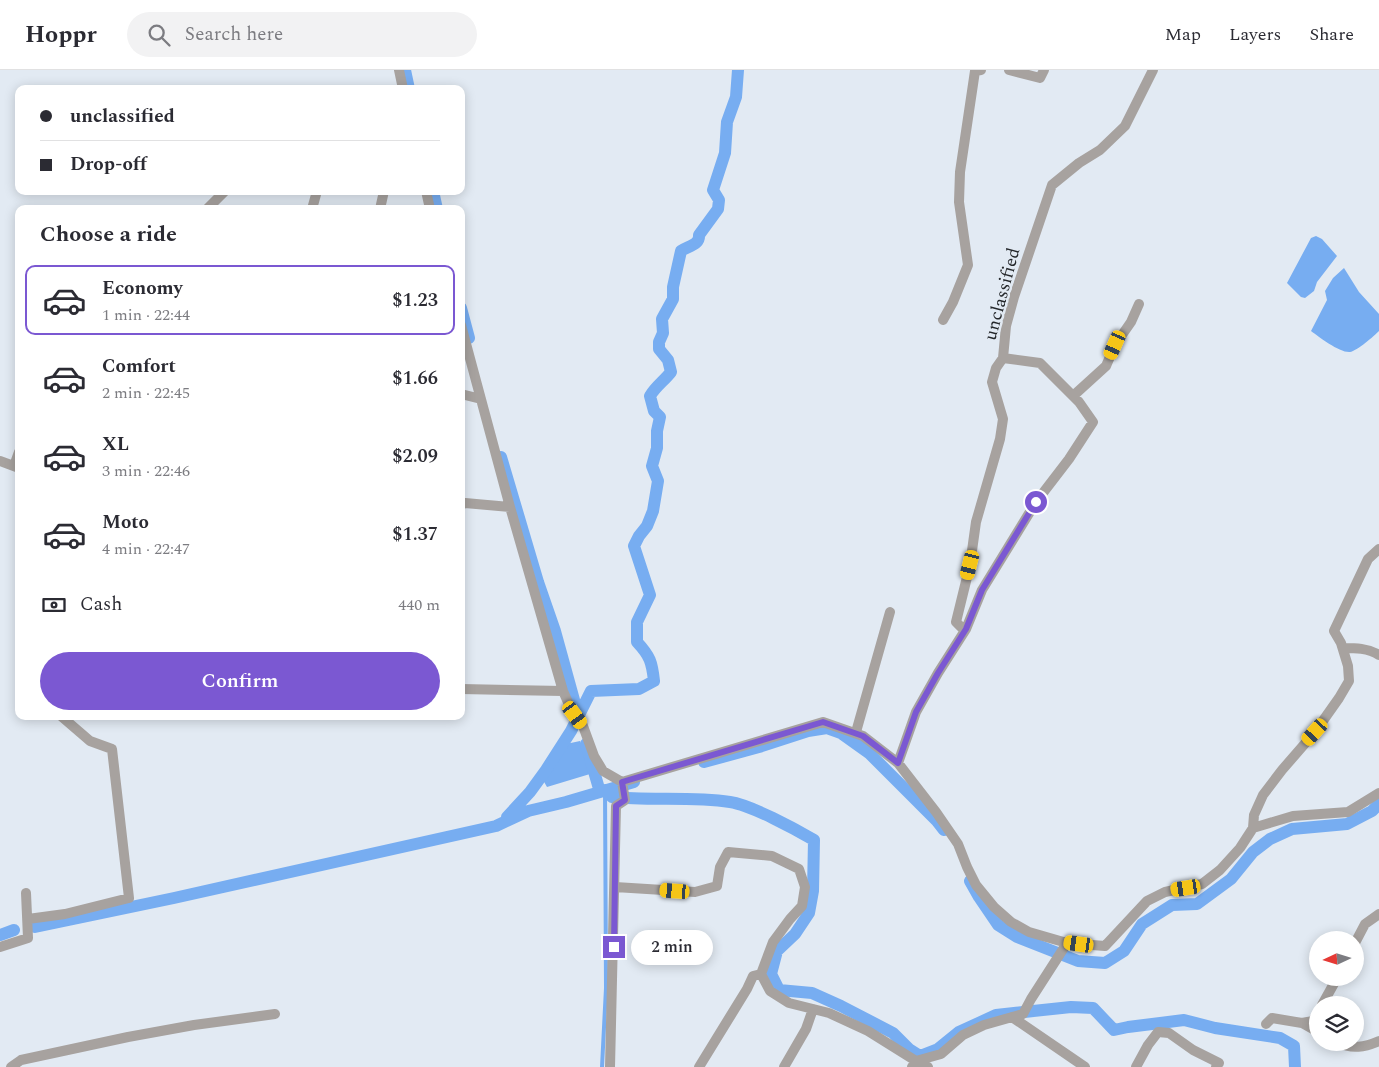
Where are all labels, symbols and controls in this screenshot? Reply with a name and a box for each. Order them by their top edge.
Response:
search box [127,12,477,57]
text: Hoppr [25,17,97,53]
text: Search here [185,20,283,49]
icon: search [145,21,173,49]
text: Map [1165,21,1201,48]
text: Layers [1229,21,1281,48]
text: Share [1309,21,1354,48]
text: unclassified [70,102,175,131]
text: Drop-off [70,150,147,179]
text: Choose a ride [40,218,177,251]
street label: unclassified [977,245,1027,343]
text: Economy [102,274,183,303]
icon: car [42,278,87,323]
text: $1.23 [392,286,438,315]
text: 1 min · 22:44 [102,303,190,327]
car [1102,328,1127,362]
text: Comfort [102,352,176,381]
icon: car [42,356,87,401]
text: $1.66 [392,364,438,393]
text: 2 min · 22:45 [102,381,190,405]
text: XL [102,430,129,459]
icon: car [42,434,87,479]
text: $2.09 [392,442,438,471]
text: 3 min · 22:46 [102,459,190,483]
route start [1025,491,1047,513]
text: Moto [102,508,149,537]
icon: car [42,512,87,557]
text: $1.37 [392,520,438,549]
text: 4 min · 22:47 [102,537,190,561]
car [959,549,980,581]
text: Cash [80,590,122,619]
icon: cash [40,591,68,619]
text: 440 m [398,593,440,617]
button: Confirm [40,652,440,710]
car [560,698,589,732]
car [1299,716,1330,748]
car [1170,878,1201,898]
car [659,882,690,900]
callout: 2 min [632,930,714,964]
north arrow [1309,931,1364,986]
map controls [1309,931,1364,1051]
car [1063,934,1094,954]
text: 2 min [651,935,693,959]
route end [603,936,625,958]
button: layers [1309,996,1364,1051]

